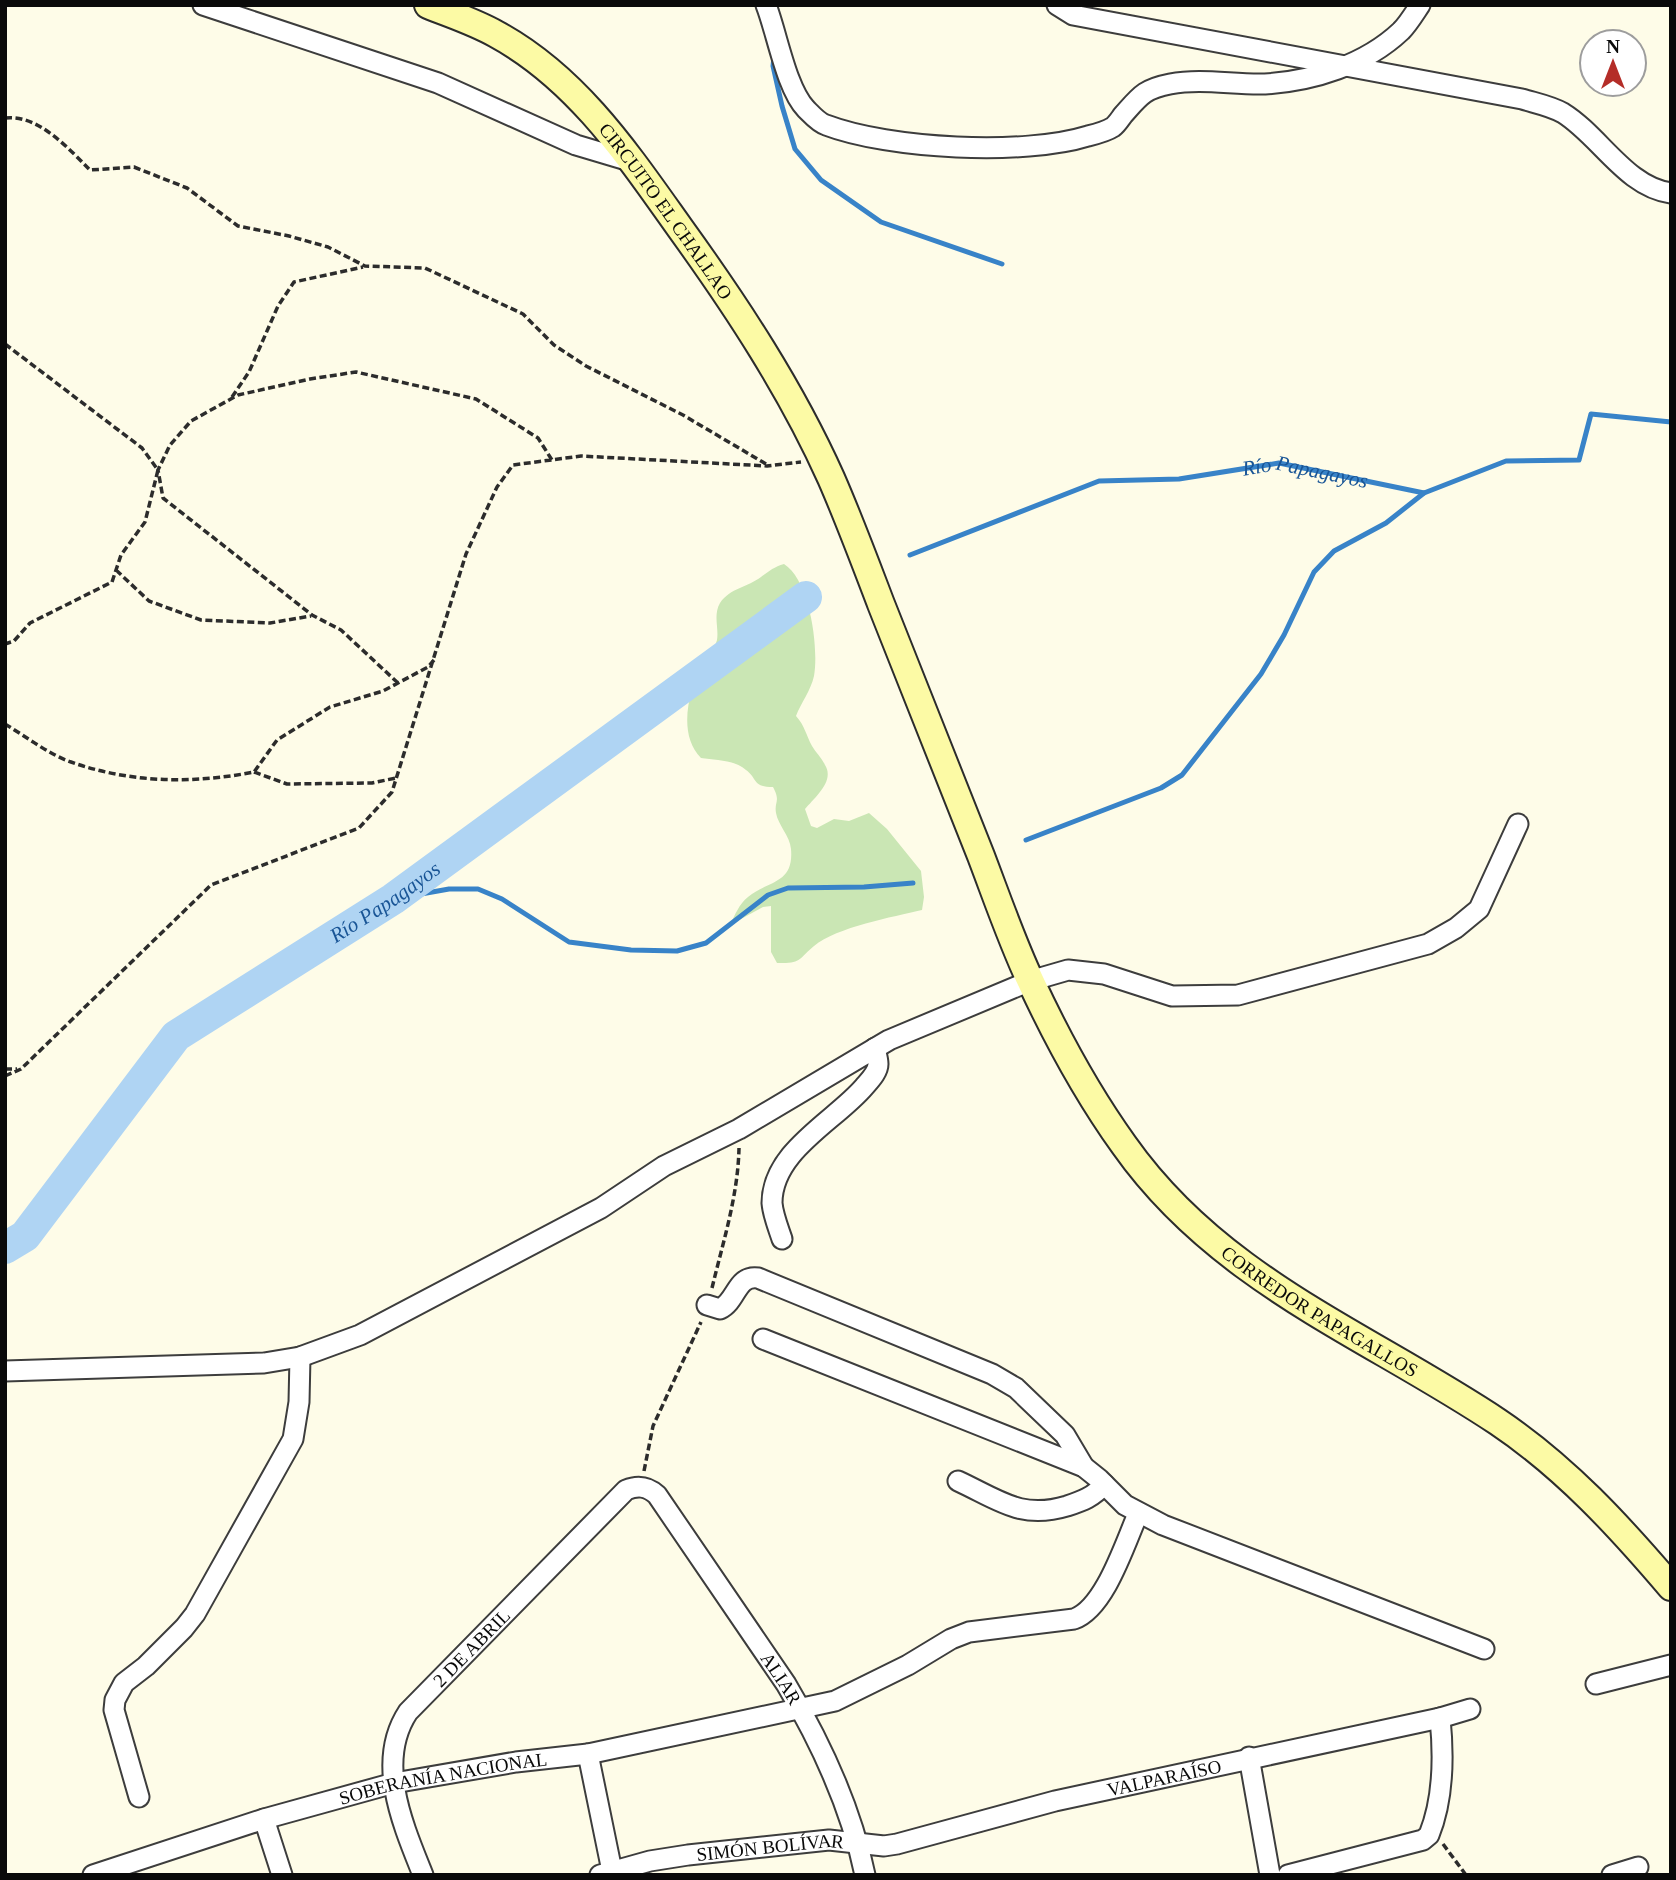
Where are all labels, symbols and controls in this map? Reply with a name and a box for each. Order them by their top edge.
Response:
north arrow [1578,28,1648,98]
text: N [1606,36,1620,57]
street label: CIRCUITO EL CHALLAO [595,119,737,303]
water label: Río Papagayos [1239,450,1370,493]
water label: Río Papagayos [324,857,445,948]
street label: CORREDOR PAPAGALLOS [1218,1241,1422,1381]
street label: 2 DE ABRIL [429,1604,514,1691]
street label: ALIAR [757,1648,806,1708]
street label: SOBERANÍA NACIONAL [337,1748,548,1808]
street label: VALPARAÍSO [1105,1755,1223,1800]
street label: SIMÓN BOLÍVAR [695,1829,845,1865]

